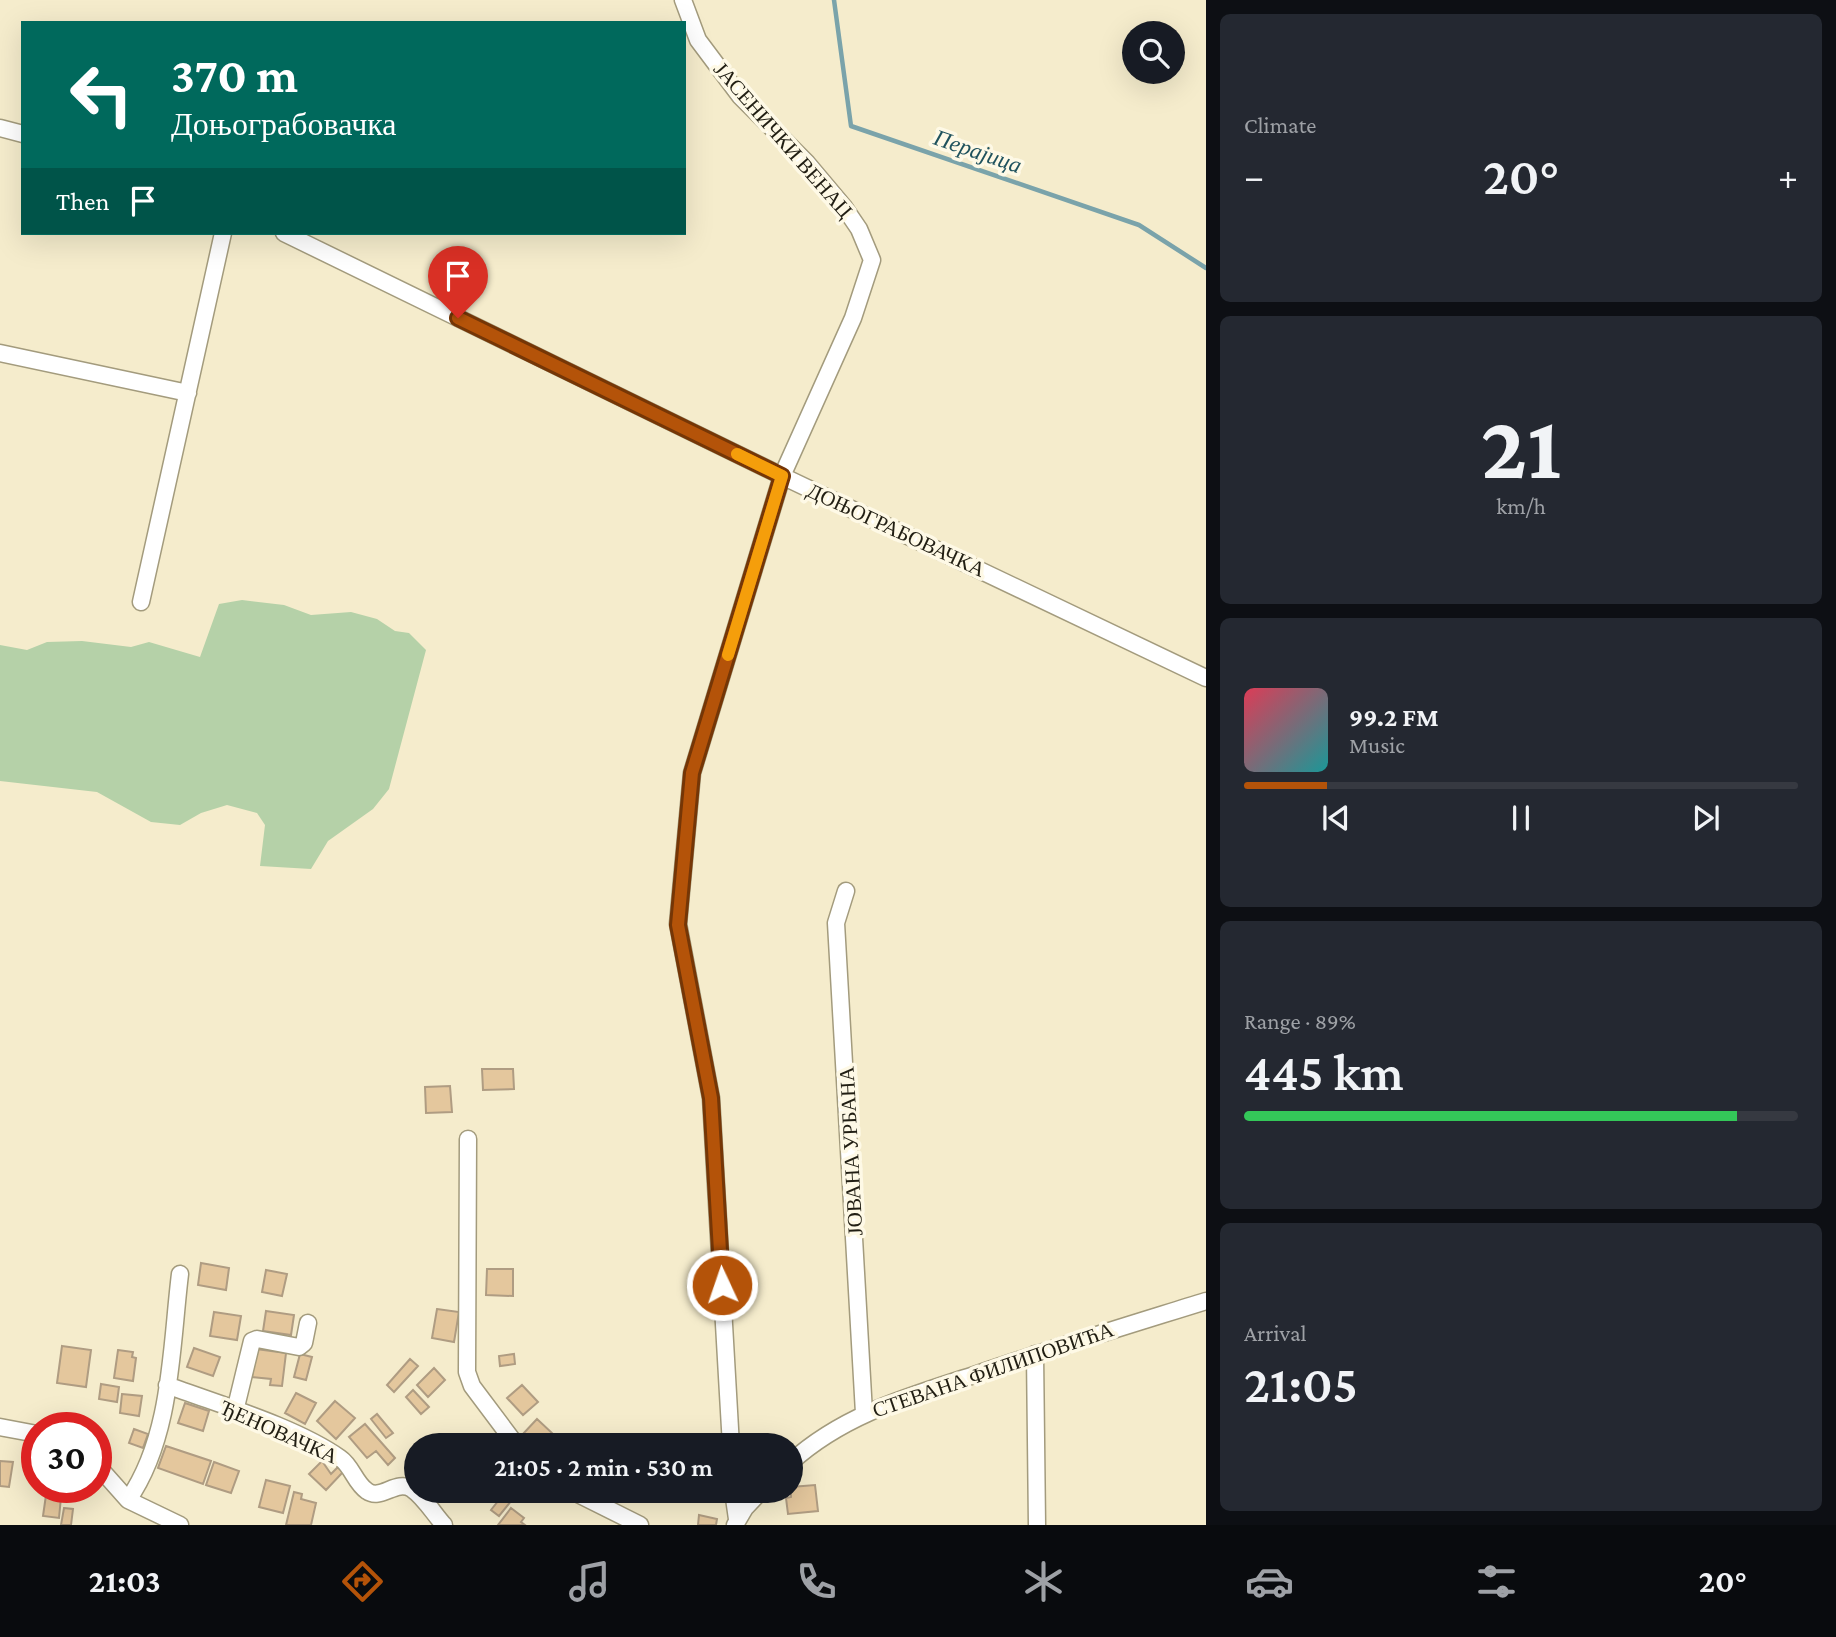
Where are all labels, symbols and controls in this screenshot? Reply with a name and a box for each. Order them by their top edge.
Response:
map controls [1122,21,1185,84]
button: search [1122,21,1185,84]
text: 370 m [171,48,298,103]
icon: left [56,49,147,140]
street label: ЈАСЕНИЧКИ ВЕНАЦ [709,57,857,223]
text: Доњограбовачка [171,106,397,142]
text: Climate [1244,112,1316,138]
water label: Перајица [930,124,1025,178]
text: 20° [1483,147,1559,205]
text: − [1244,155,1264,197]
text: + [1778,155,1798,197]
icon: arrive [124,182,162,220]
text: Then [56,187,110,216]
pin [428,246,488,318]
icon: arrive [439,257,477,295]
text: 21 [1481,396,1561,498]
street label: ДОЊОГРАБОВАЧКА [803,478,990,582]
text: km/h [1496,493,1546,519]
text: 99.2 FM [1349,703,1439,732]
text: Music [1349,732,1405,758]
icon: previous [1317,799,1355,837]
icon: pause [1502,799,1540,837]
icon: next [1687,799,1725,837]
text: Range · 89% [1244,1008,1356,1034]
text: 445 km [1244,1043,1404,1101]
street label: ЈОВАНА УРБАНА [835,1065,867,1236]
position arrow [685,1248,759,1322]
street label: СТЕВАНА ФИЛИПОВИЋА [869,1317,1117,1423]
text: Arrival [1244,1320,1307,1346]
text: 21:05 [1244,1355,1358,1413]
street label: ЂЕНОВАЧКА [216,1395,342,1469]
speed limit sign: 30 [21,1412,112,1503]
text: 21:05 · 2 min · 530 m [494,1453,713,1482]
icon: directions [338,1557,387,1606]
icon: music [565,1557,614,1606]
icon: phone [792,1557,841,1606]
icon: climate [1019,1557,1068,1606]
icon: car [1245,1557,1294,1606]
icon: filters [1472,1557,1521,1606]
text: 21:03 [89,1563,161,1599]
text: 20° [1699,1563,1747,1599]

